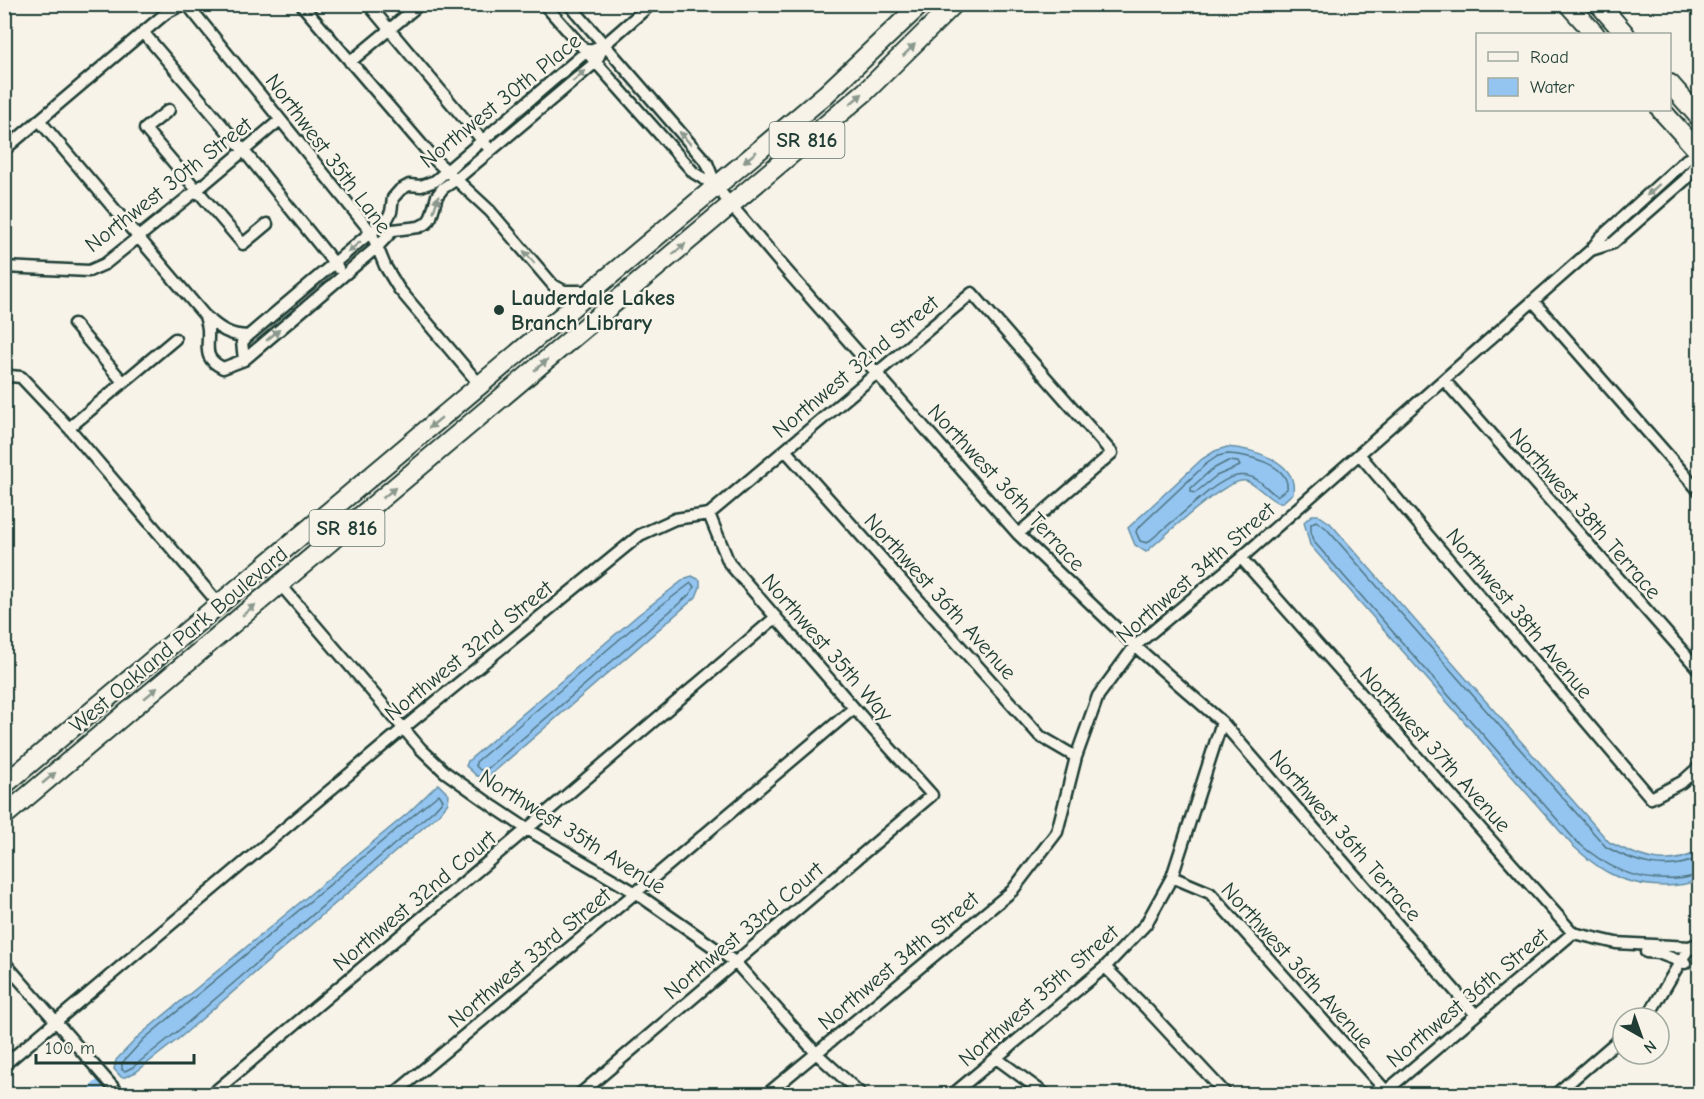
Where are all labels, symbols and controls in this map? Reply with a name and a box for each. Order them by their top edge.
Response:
street label: Northwest 30th Place [415,28,586,174]
legend [1476,33,1671,111]
one-way arrow [902,43,917,57]
text: Road [1530,47,1569,68]
street label: Northwest 35th Lane [260,69,397,239]
one-way arrow [571,69,587,82]
text: Water [1530,77,1575,98]
one-way arrow [848,93,864,106]
street label: Northwest 30th Street [80,111,258,258]
road number: SR 816 [770,122,844,158]
one-way arrow [678,130,692,145]
one-way arrow [742,151,758,164]
one-way arrow [1646,183,1661,196]
one-way arrow [431,195,441,213]
one-way arrow [346,240,362,253]
one-way arrow [671,242,687,255]
one-way arrow [522,249,535,264]
place label: Lauderdale Lakes Branch Library [511,285,675,336]
street label: Northwest 32nd Street [767,289,944,444]
marker: Lauderdale Lakes Branch Library [492,303,506,317]
one-way arrow [265,329,280,342]
one-way arrow [533,359,548,372]
street label: Northwest 36th Terrace [922,399,1090,577]
one-way arrow [427,416,443,429]
street label: Northwest 38th Terrace [1504,423,1667,605]
one-way arrow [381,486,397,499]
street label: Northwest 34th Street [1111,496,1281,649]
street label: Northwest 36th Avenue [859,508,1022,685]
road number: SR 816 [310,510,385,546]
street label: Northwest 38th Avenue [1440,523,1598,704]
street label: West Oakland Park Boulevard [64,541,293,739]
street label: Northwest 35th Way [756,569,898,727]
street label: Northwest 32nd Street [379,575,558,726]
one-way arrow [241,604,257,617]
street label: Northwest 37th Avenue [1354,662,1516,838]
one-way arrow [143,687,158,700]
street label: Northwest 36th Terrace [1264,745,1427,927]
street label: Northwest 35th Avenue [474,764,671,900]
one-way arrow [41,772,56,785]
street label: Northwest 32nd Court [328,825,502,977]
street label: Northwest 33rd Court [659,856,829,1005]
street label: Northwest 36th Avenue [1216,877,1379,1054]
street label: Northwest 33rd Street [443,882,617,1033]
street label: Northwest 34th Street [813,885,985,1036]
street label: Northwest 35th Street [953,919,1124,1072]
street label: Northwest 36th Street [1381,922,1554,1073]
north arrow [1611,1006,1671,1066]
scale bar [36,1027,194,1065]
text: N [1640,1036,1660,1057]
text: 100 m [45,1038,95,1059]

